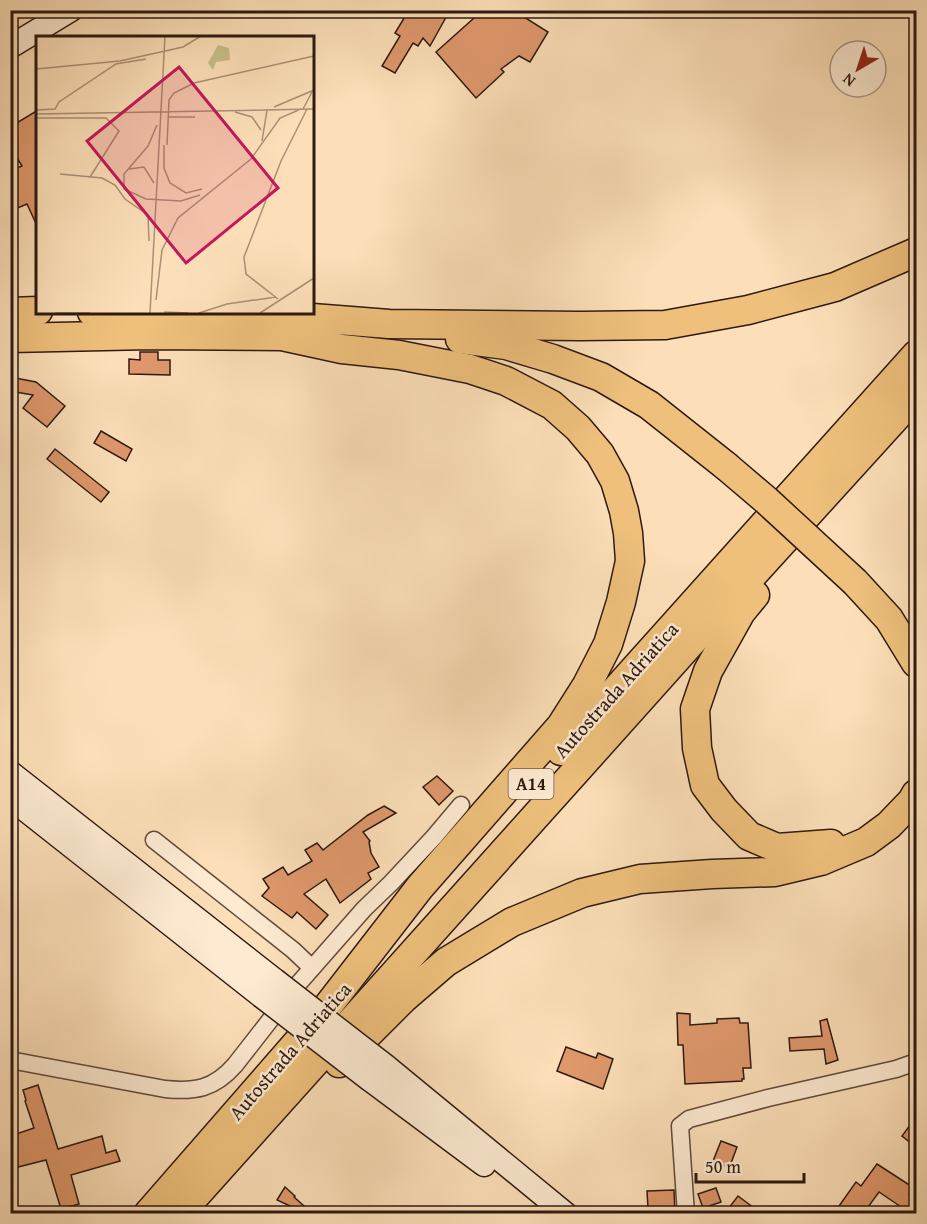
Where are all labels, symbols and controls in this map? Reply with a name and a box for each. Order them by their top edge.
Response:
inset map [36,36,314,314]
north arrow [828,39,888,99]
text: N [837,68,860,93]
street label: Autostrada Adriatica [547,615,685,764]
road number: A14 [508,769,554,799]
street label: Autostrada Adriatica [221,975,358,1126]
scale bar [696,1146,804,1184]
text: 50 m [705,1153,741,1180]

